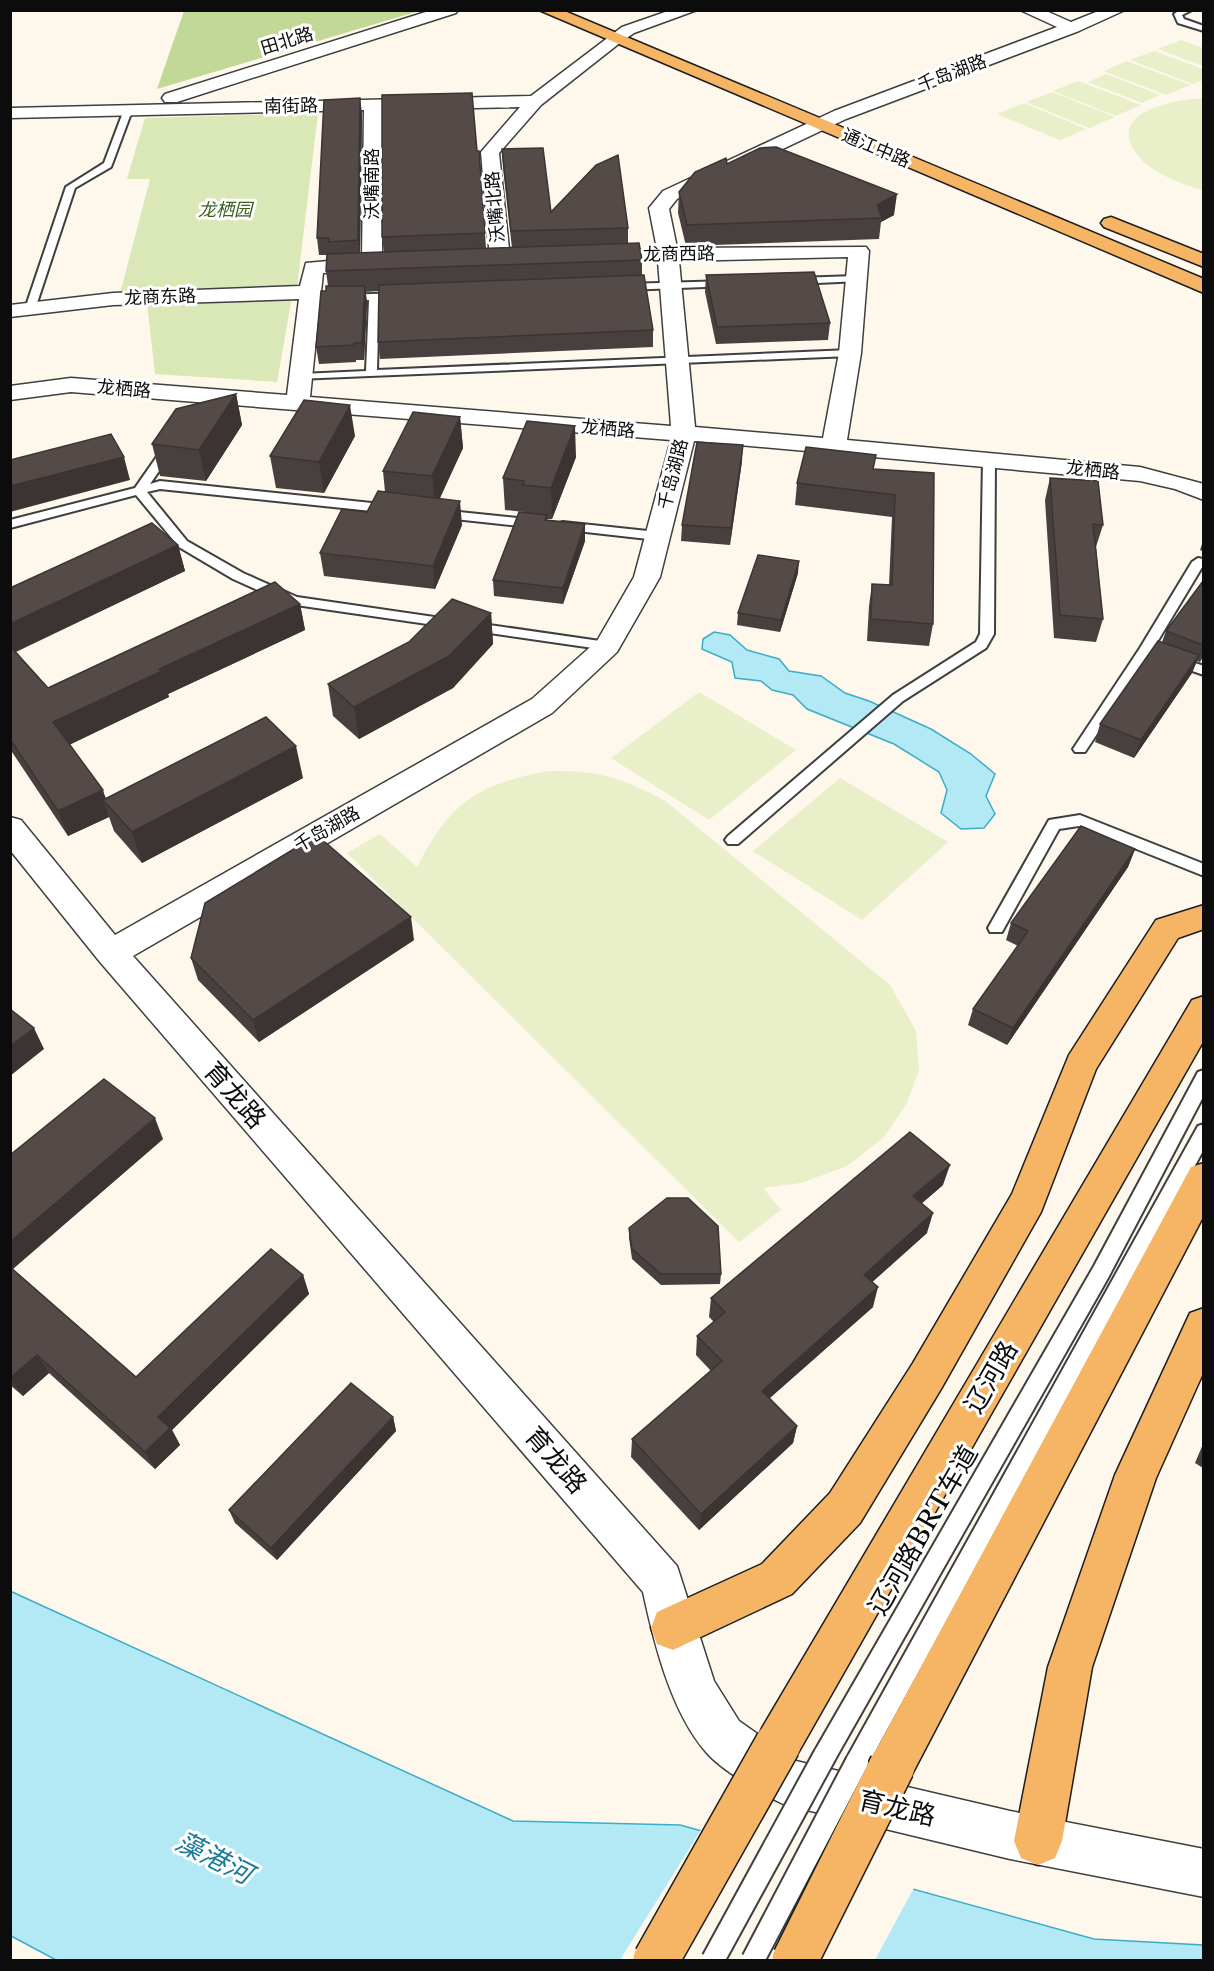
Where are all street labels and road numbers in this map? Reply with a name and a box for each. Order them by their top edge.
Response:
street label: 田北路 [258,23,316,59]
street label: 千岛湖路 [914,50,990,96]
street label: 南街路 [264,95,318,117]
street label: 通江中路 [839,124,913,172]
street label: 沃嘴南路 [361,148,383,220]
street label: 沃嘴北路 [481,170,509,244]
street label: 龙商西路 [643,242,715,266]
street label: 龙商东路 [124,285,196,309]
street label: 龙栖路 [96,376,152,402]
street label: 龙栖路 [580,416,636,442]
street label: 千岛湖路 [654,436,692,512]
street label: 龙栖路 [1065,456,1121,484]
street label: 千岛湖路 [290,801,364,857]
street label: 育龙路 [197,1055,273,1135]
street label: 辽河路 [958,1335,1024,1419]
street label: 育龙路 [518,1420,594,1500]
street label: 辽河路BRT车道 [862,1439,984,1621]
street label: 育龙路 [855,1784,939,1832]

